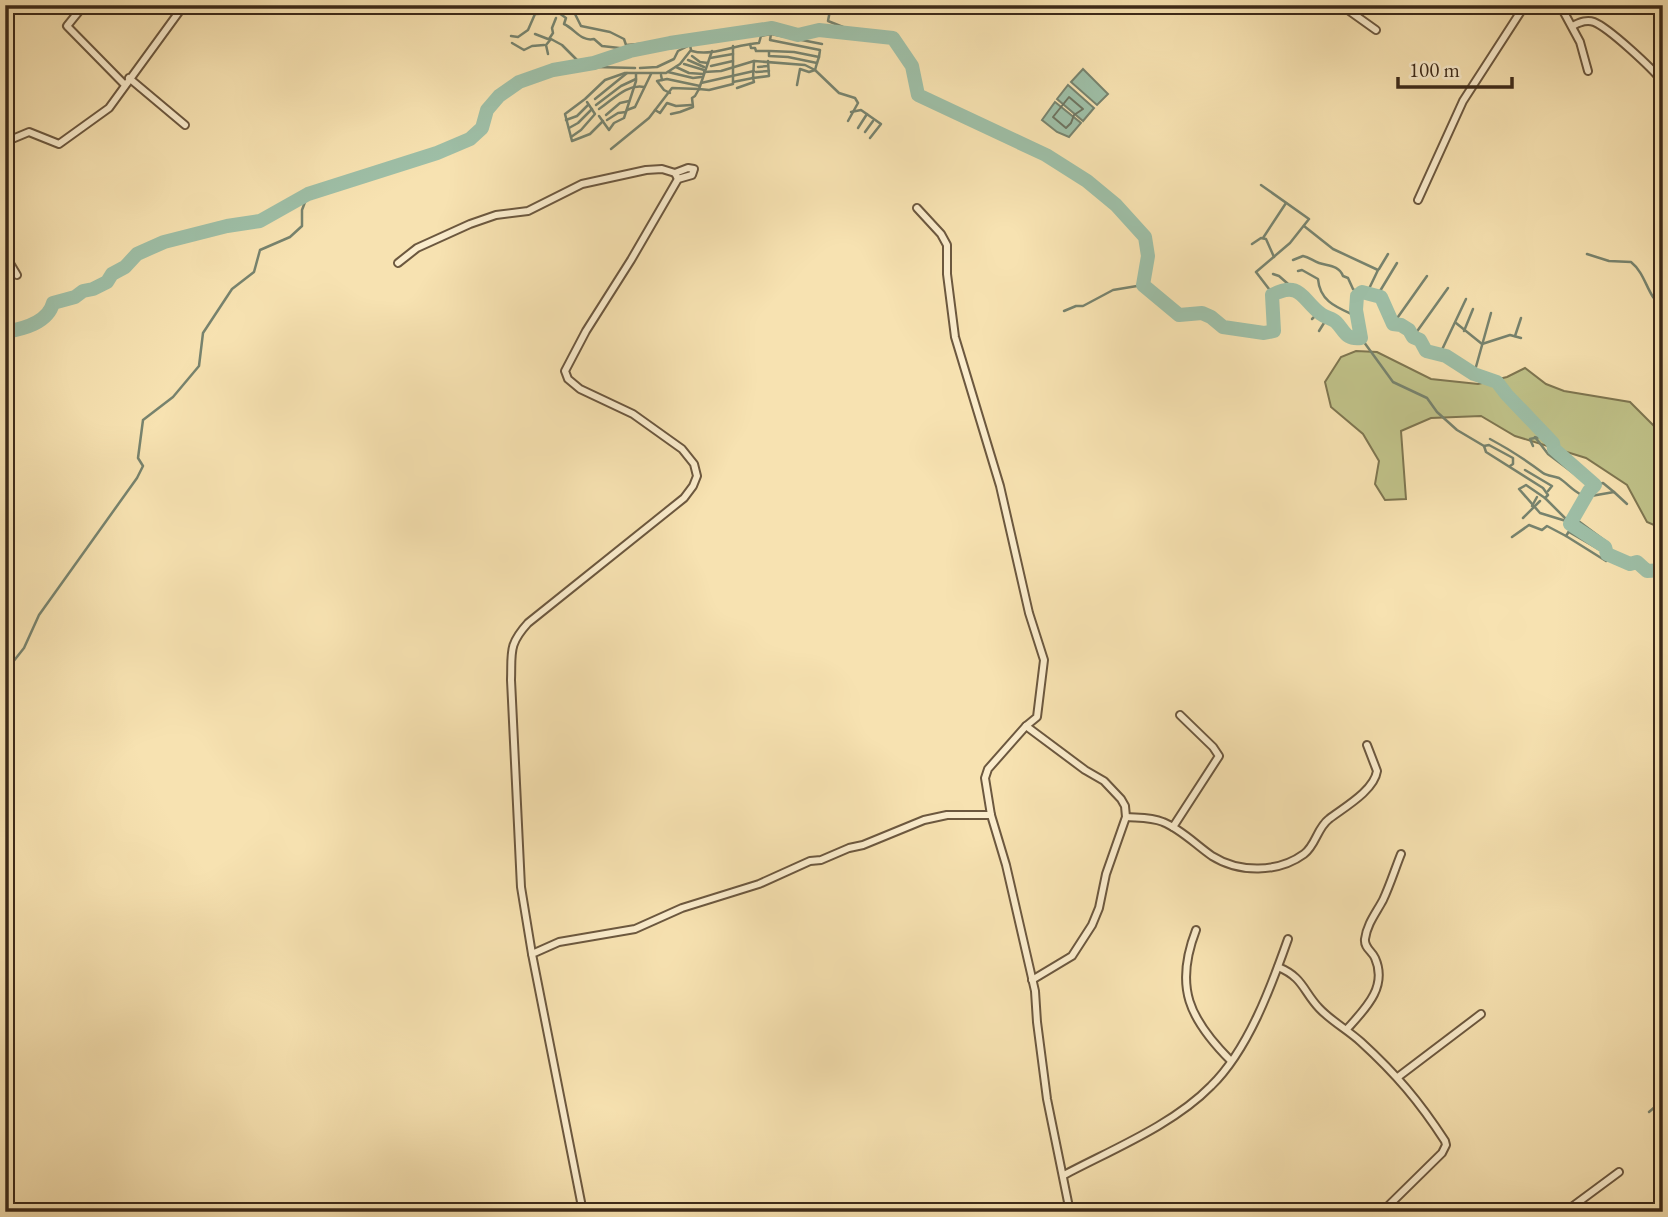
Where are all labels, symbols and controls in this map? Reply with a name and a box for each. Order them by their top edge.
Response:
scale bar [1398,46,1512,90]
text: 100 m [1409,56,1460,83]

